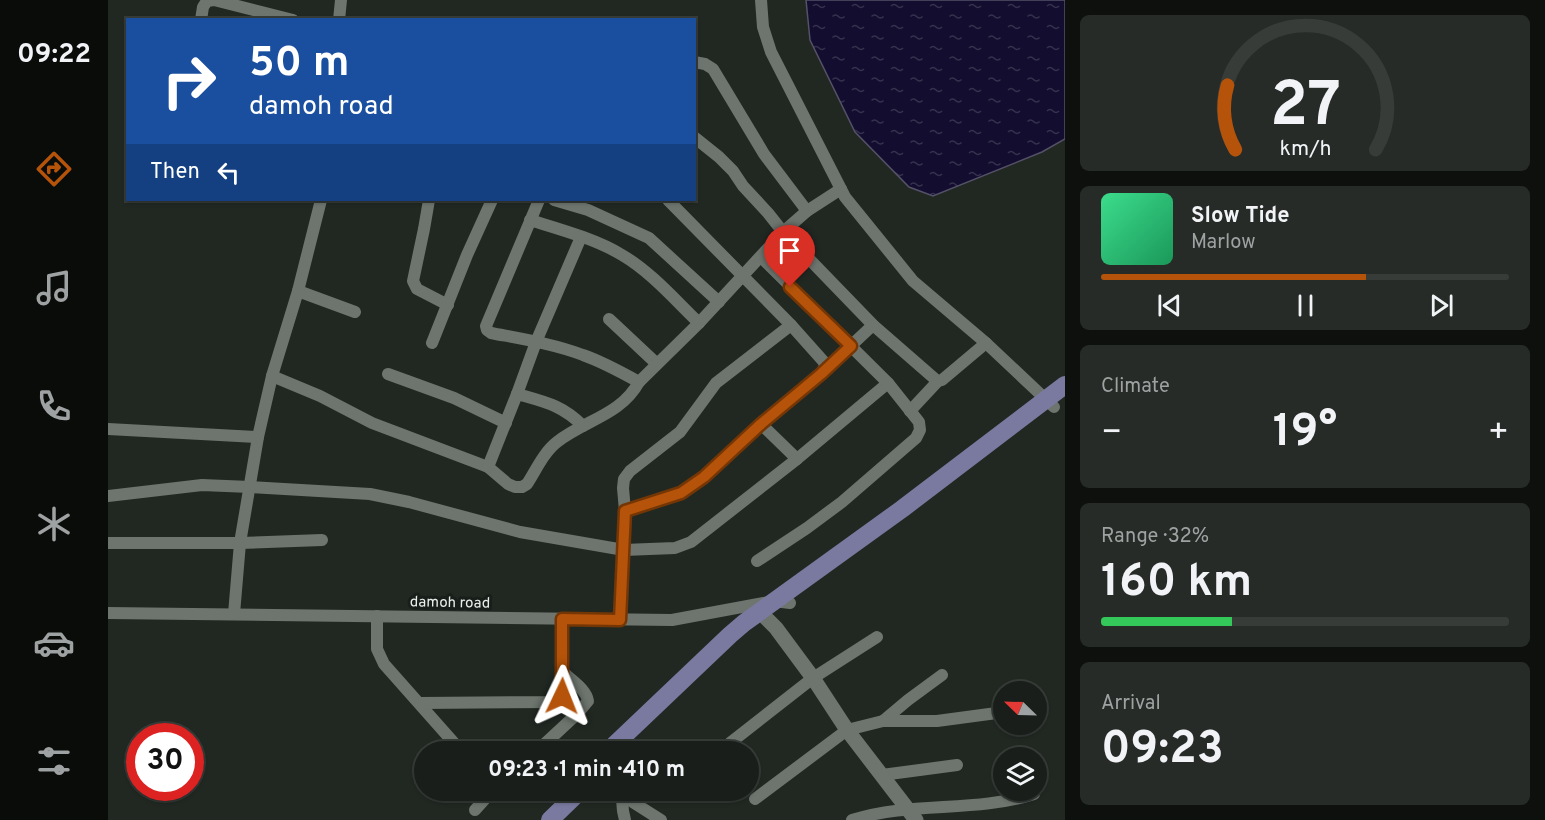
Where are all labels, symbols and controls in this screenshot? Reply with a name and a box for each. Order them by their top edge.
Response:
text: 09:22 [17,38,91,72]
text: 50 m [249,38,350,91]
icon: right [150,42,228,120]
text: 27 [1269,69,1341,148]
text: damoh road [249,90,394,124]
text: km/h [1279,136,1331,163]
icon: directions [33,148,75,190]
icon: left [212,156,245,189]
text: Then [150,159,200,186]
text: Slow Tide [1191,203,1290,230]
pin [764,225,815,287]
text: Marlow [1191,230,1255,256]
icon: arrive [773,234,806,267]
icon: music [33,267,75,309]
icon: previous [1153,289,1186,322]
icon: pause [1289,289,1322,322]
icon: next [1425,289,1458,322]
text: Climate [1101,374,1170,400]
icon: phone [33,385,75,427]
text: 19° [1273,405,1337,462]
text: − [1101,413,1122,455]
text: + [1488,413,1509,455]
icon: climate [33,503,75,545]
text: Range · 32% [1101,524,1209,550]
text: 160 km [1101,555,1252,612]
street label: damoh road [410,593,490,614]
icon: car [33,622,75,664]
position arrow [530,664,594,728]
north arrow [993,681,1047,735]
map controls [993,681,1047,801]
text: Arrival [1101,691,1161,717]
text: 09:23 [1101,722,1224,779]
speed limit sign: 30 [126,723,204,801]
icon: filters [33,740,75,782]
button: layers [993,747,1047,801]
text: 09:23 · 1 min · 410 m [488,757,685,784]

